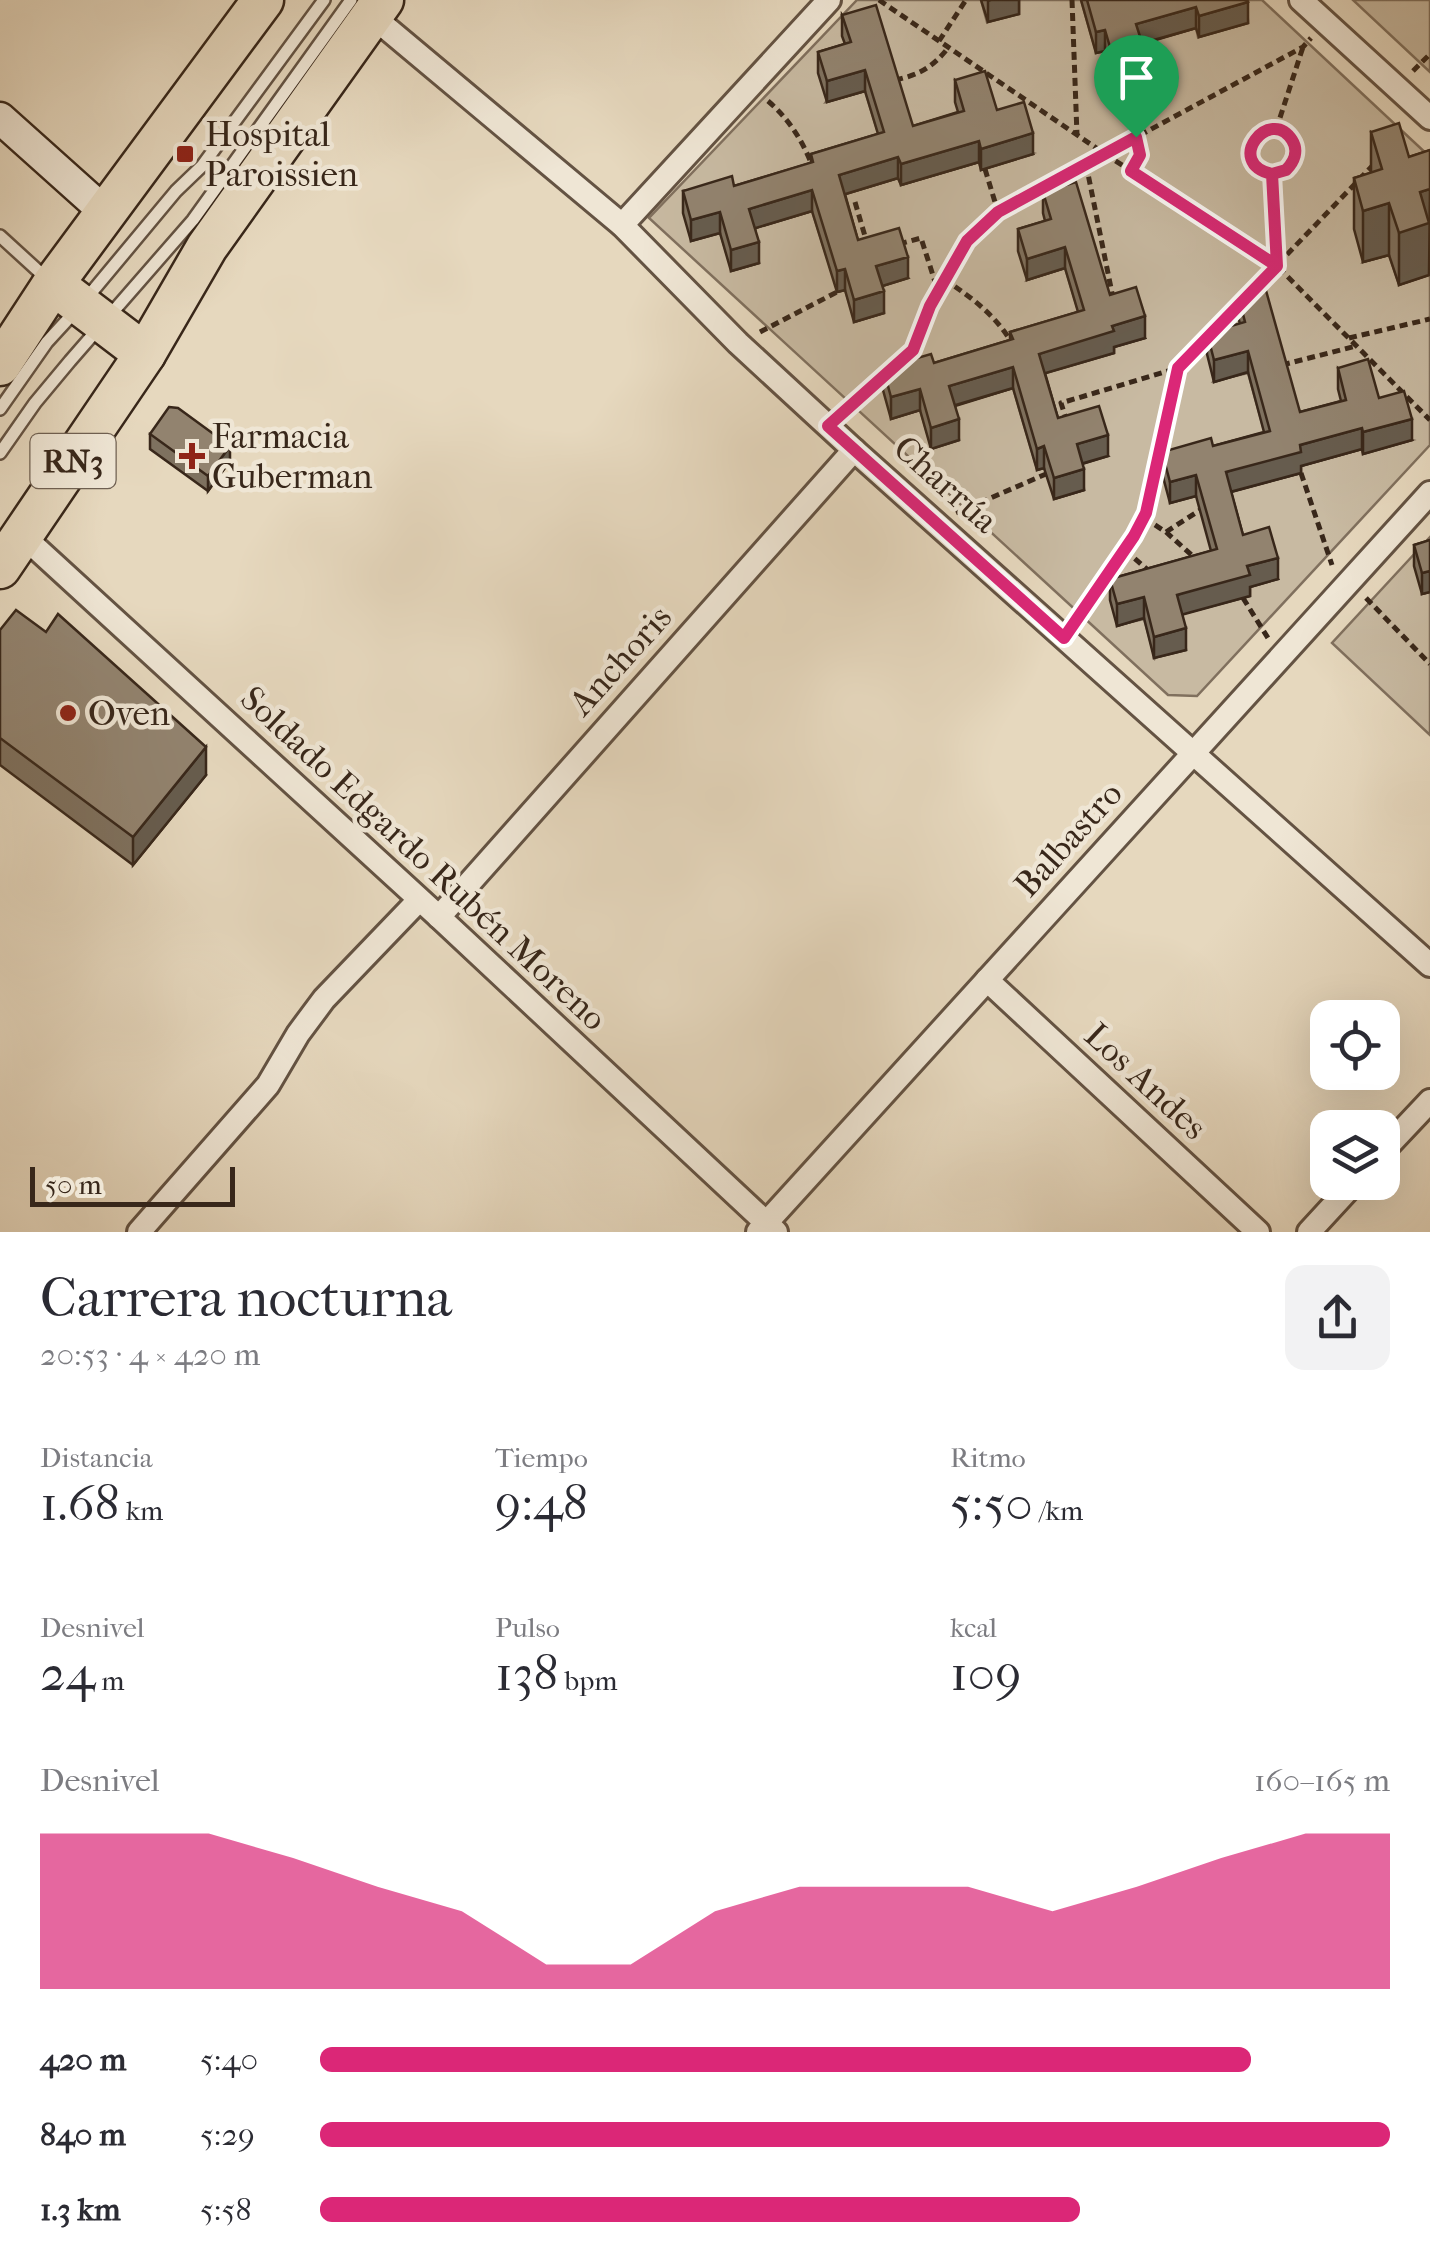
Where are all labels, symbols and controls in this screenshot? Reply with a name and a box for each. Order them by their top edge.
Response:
pin [1094,35,1179,138]
icon: arrive [1109,50,1164,105]
place label: Hospital Paroissien [205,114,358,195]
marker: Hospital Paroissien [174,143,196,165]
place label: Farmacia Guberman [212,416,373,497]
street label: Charrúa [885,427,1007,542]
road number: RN3 [30,434,116,488]
marker: Farmacia Guberman [181,445,203,467]
street label: Anchoris [559,597,680,725]
street label: Soldado Edgardo Rubén Moreno [232,678,615,1039]
place label: Oven [88,693,170,734]
marker: Oven [57,702,79,724]
street label: Balbastro [1006,773,1131,905]
map controls [1310,1000,1400,1200]
button: locate [1310,1000,1400,1090]
street label: Los Andes [1076,1015,1215,1148]
button: layers [1310,1110,1400,1200]
scale bar [30,1162,235,1206]
text: 50 m [45,1168,102,1201]
button: share [1285,1265,1390,1370]
text: Carrera nocturna [40,1266,452,1330]
text: 20:53 · 4 × 420 m [40,1336,260,1373]
text: Distancia [40,1441,153,1474]
text: Tiempo [495,1441,588,1474]
text: Ritmo [950,1441,1026,1474]
text: 1.68 [40,1474,120,1533]
text: 9:48 [495,1474,588,1533]
text: 5:50 [950,1474,1033,1533]
text: km [120,1494,163,1527]
text: /km [1033,1494,1083,1527]
text: Desnivel [40,1611,145,1644]
text: Pulso [495,1611,560,1644]
text: kcal [950,1611,997,1644]
text: 24 [40,1644,95,1703]
text: 138 [495,1644,558,1703]
text: 109 [950,1644,1021,1703]
text: m [95,1664,125,1697]
text: bpm [558,1664,618,1697]
text: Desnivel [40,1762,160,1799]
text: 160–165 m [1254,1762,1390,1799]
text: 420 m [40,2041,126,2078]
text: 5:40 [200,2041,258,2078]
text: 840 m [40,2116,126,2153]
text: 5:29 [200,2116,255,2153]
text: 1.3 km [40,2191,121,2228]
text: 5:58 [200,2191,251,2228]

